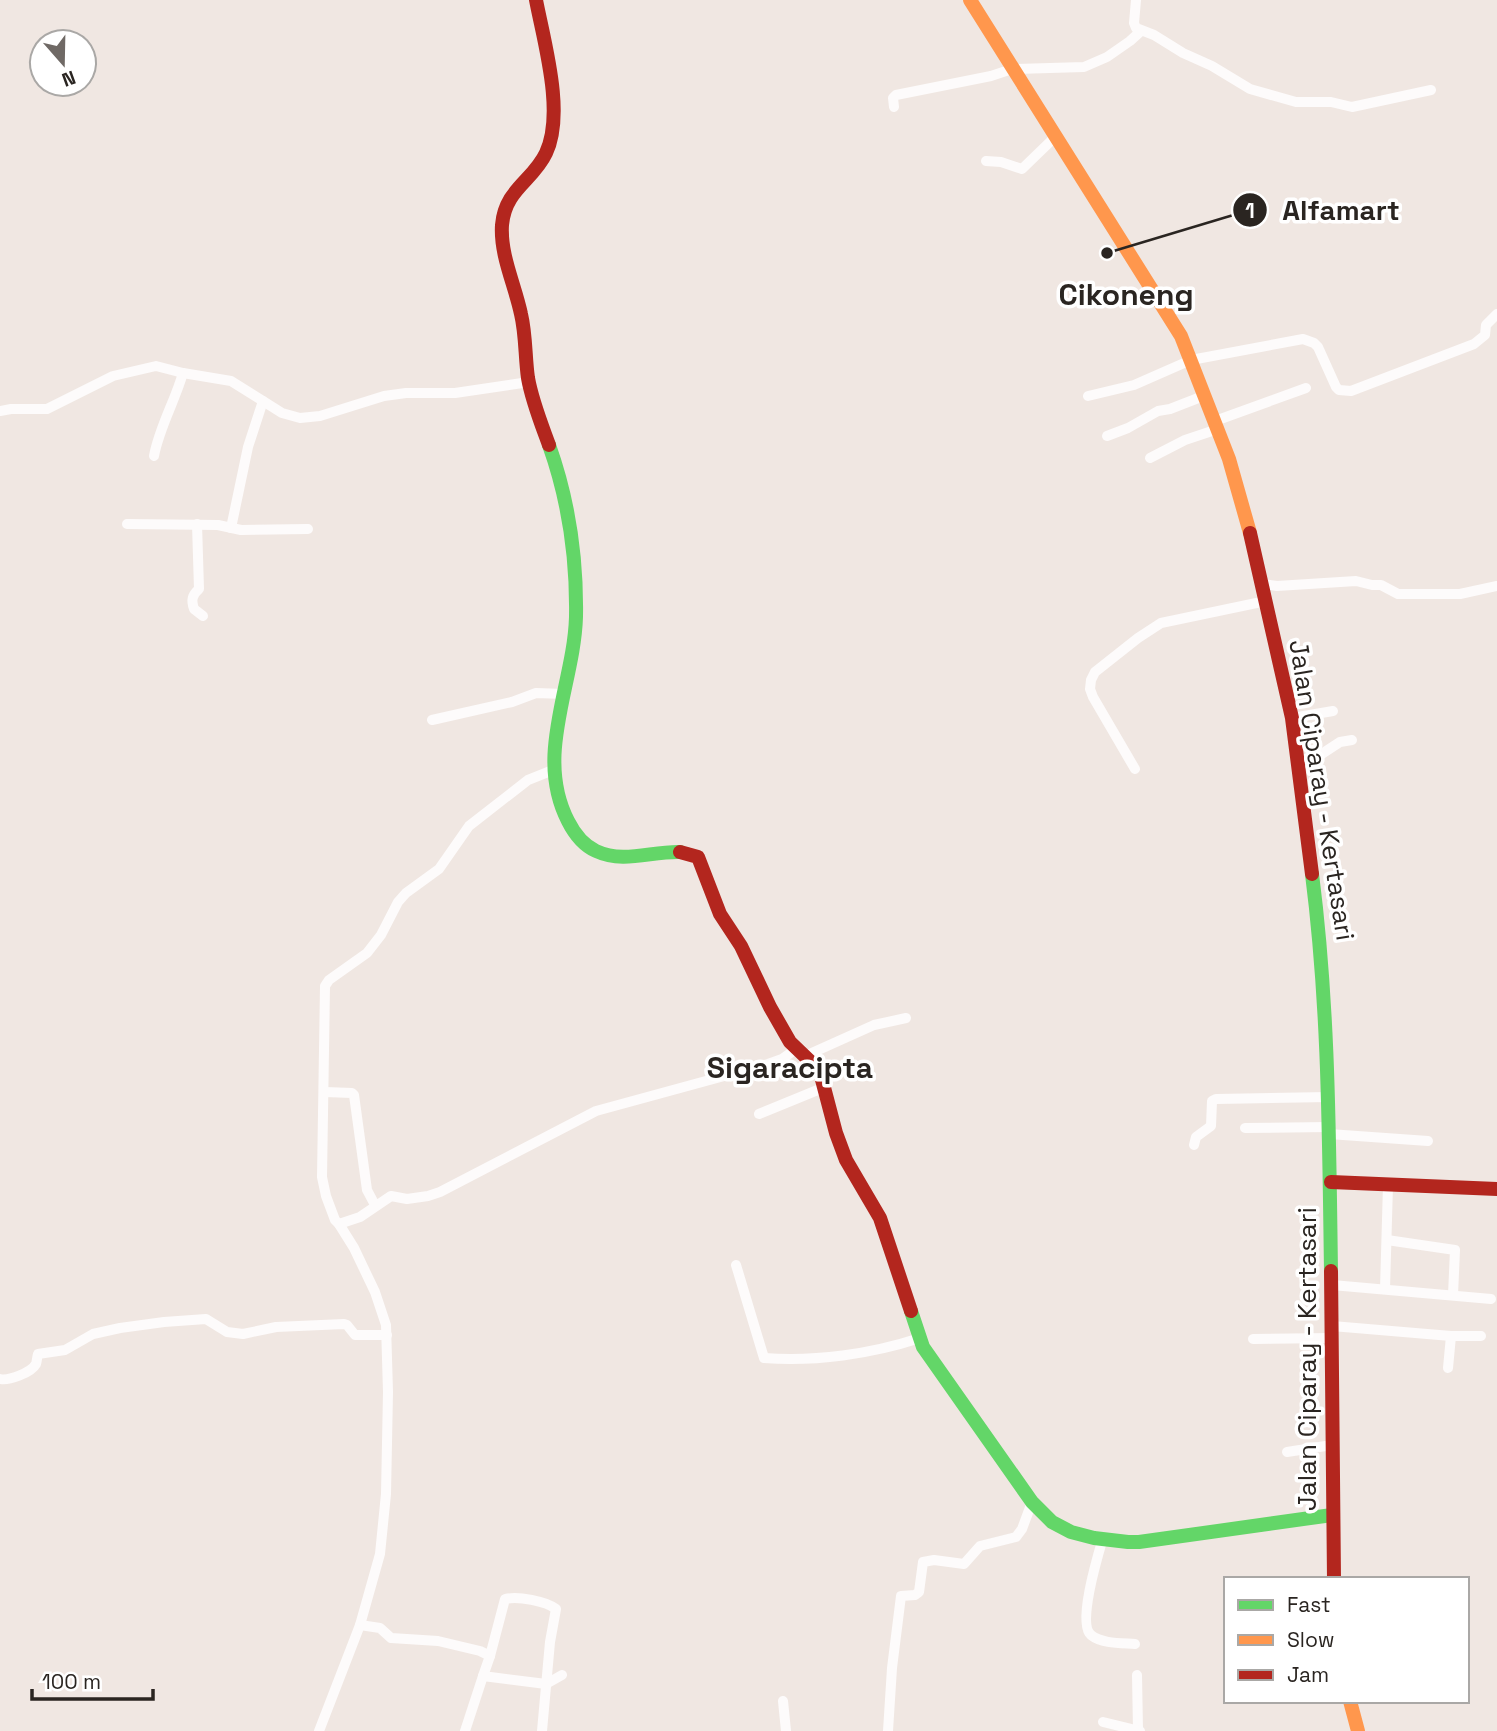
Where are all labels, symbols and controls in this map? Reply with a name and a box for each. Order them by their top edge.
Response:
north arrow [28,28,98,98]
text: N [58,65,79,92]
callout: Alfamart [1233,186,1413,235]
text: Alfamart [1282,192,1400,228]
text: 1 [1245,197,1255,224]
district label: Cikoneng [1058,275,1194,314]
street label: Jalan Ciparay - Kertasari [1281,637,1363,943]
district label: Sigaracipta [707,1048,873,1087]
street label: Jalan Ciparay - Kertasari [1290,1207,1324,1511]
legend [1224,1577,1469,1703]
text: Fast [1287,1591,1331,1618]
text: Slow [1287,1626,1335,1653]
scale bar [32,1658,152,1702]
text: Jam [1287,1661,1329,1688]
text: 100 m [42,1668,101,1695]

